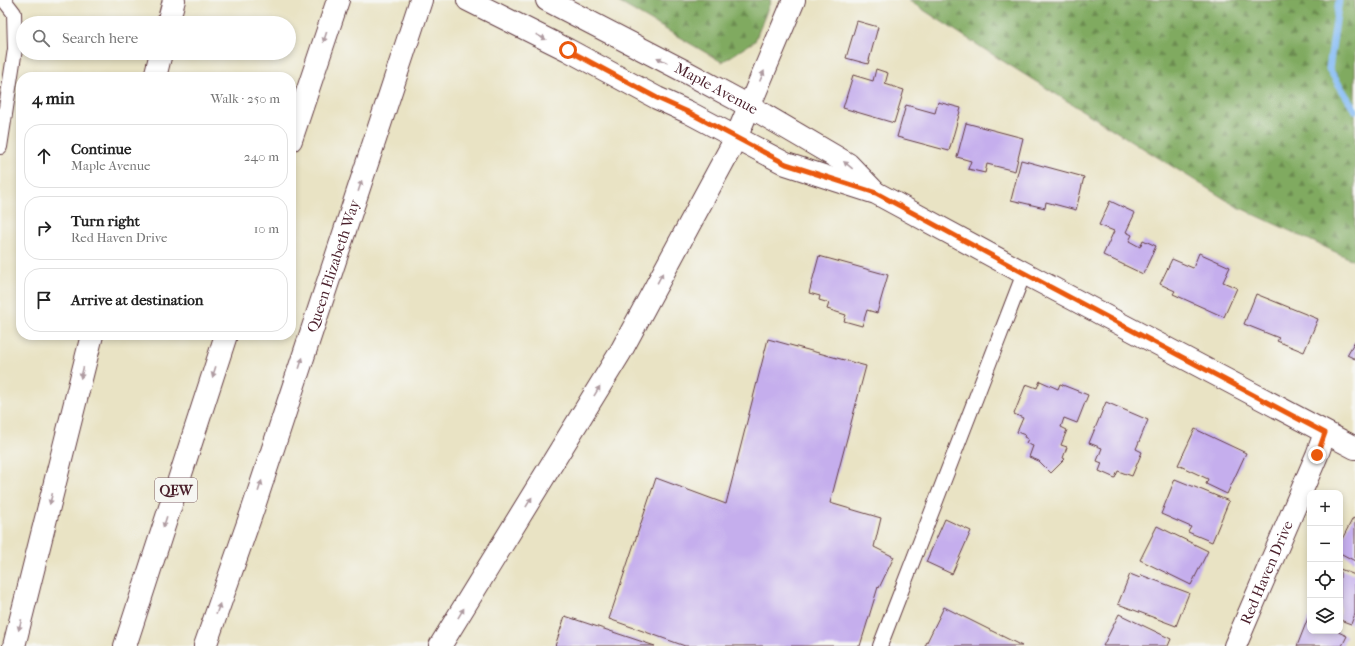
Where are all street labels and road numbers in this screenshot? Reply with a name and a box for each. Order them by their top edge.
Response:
street label: Maple Avenue [672,59,762,118]
street label: Queen Elizabeth Way [303,196,364,335]
road number: QEW [155,478,197,502]
street label: Red Haven Drive [1236,517,1297,627]

